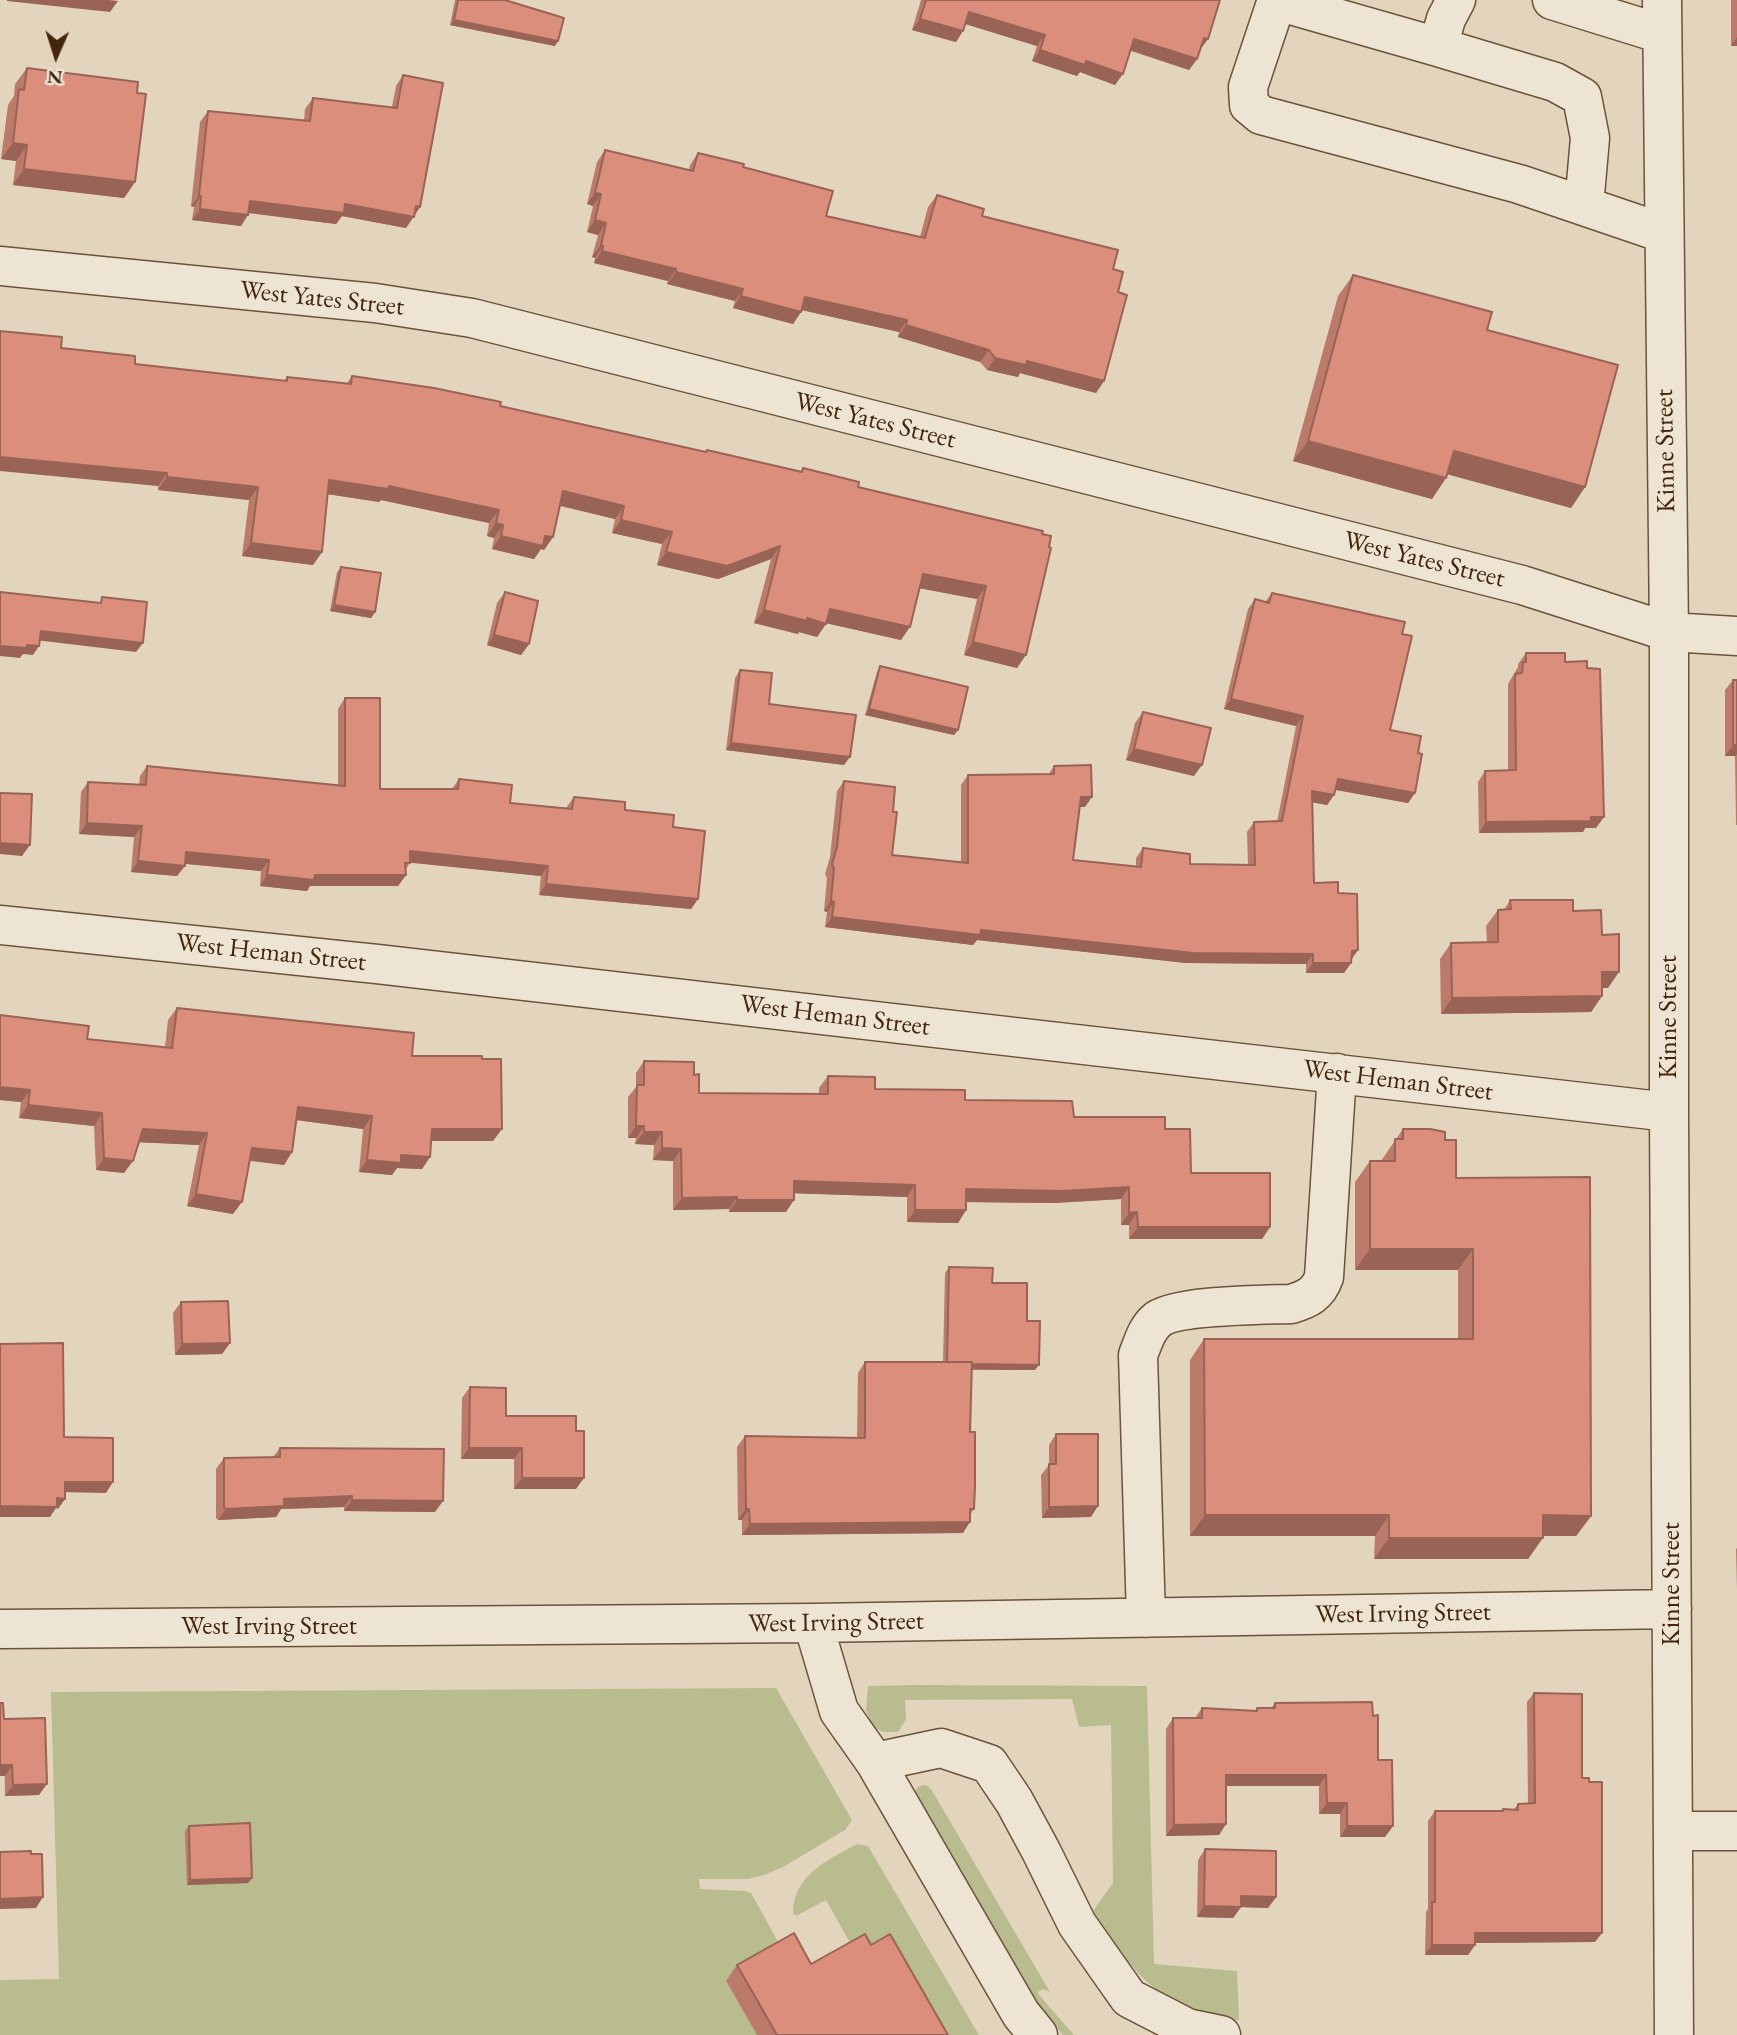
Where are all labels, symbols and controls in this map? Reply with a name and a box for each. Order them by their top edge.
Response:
north arrow [21,21,91,91]
text: N [47,65,63,90]
street label: West Yates Street [238,275,406,323]
street label: West Yates Street [791,386,959,456]
street label: Kinne Street [1649,389,1683,513]
street label: West Yates Street [1340,525,1508,595]
street label: West Heman Street [174,928,368,978]
street label: Kinne Street [1653,955,1685,1079]
street label: West Heman Street [738,989,932,1043]
street label: West Heman Street [1301,1054,1495,1108]
street label: Kinne Street [1656,1522,1688,1646]
street label: West Irving Street [1315,1597,1491,1631]
street label: West Irving Street [748,1606,924,1640]
street label: West Irving Street [181,1611,357,1643]

